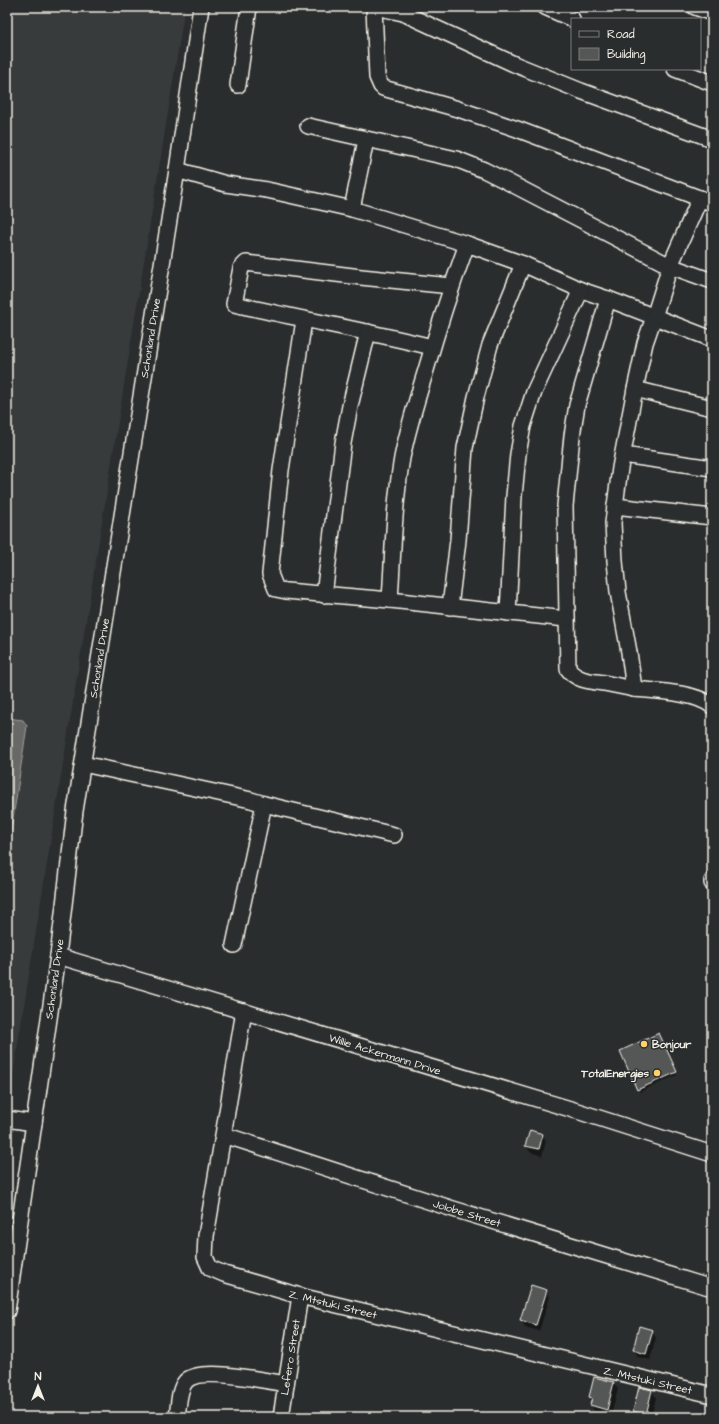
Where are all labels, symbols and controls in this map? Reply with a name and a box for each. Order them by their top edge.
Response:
legend [571,18,701,70]
text: Road [607,26,635,43]
text: Building [607,46,645,64]
street label: Schonland Drive [137,297,164,379]
street label: Schonland Drive [86,617,113,699]
street label: Schonland Drive [41,938,68,1020]
street label: Willie Ackermann Drive [327,1030,443,1079]
place label: Bonjour [652,1037,692,1053]
marker: Bonjour [639,1039,649,1049]
place label: TotalEnergies [580,1066,649,1083]
marker: TotalEnergies [652,1068,662,1078]
street label: Jolobe Street [431,1196,503,1231]
street label: Z. Mtstuki Street [287,1286,379,1323]
street label: Lefero Street [277,1318,304,1396]
street label: Z. Mtstuki Street [602,1363,694,1398]
north arrow [18,1366,58,1406]
text: N [35,1369,42,1384]

